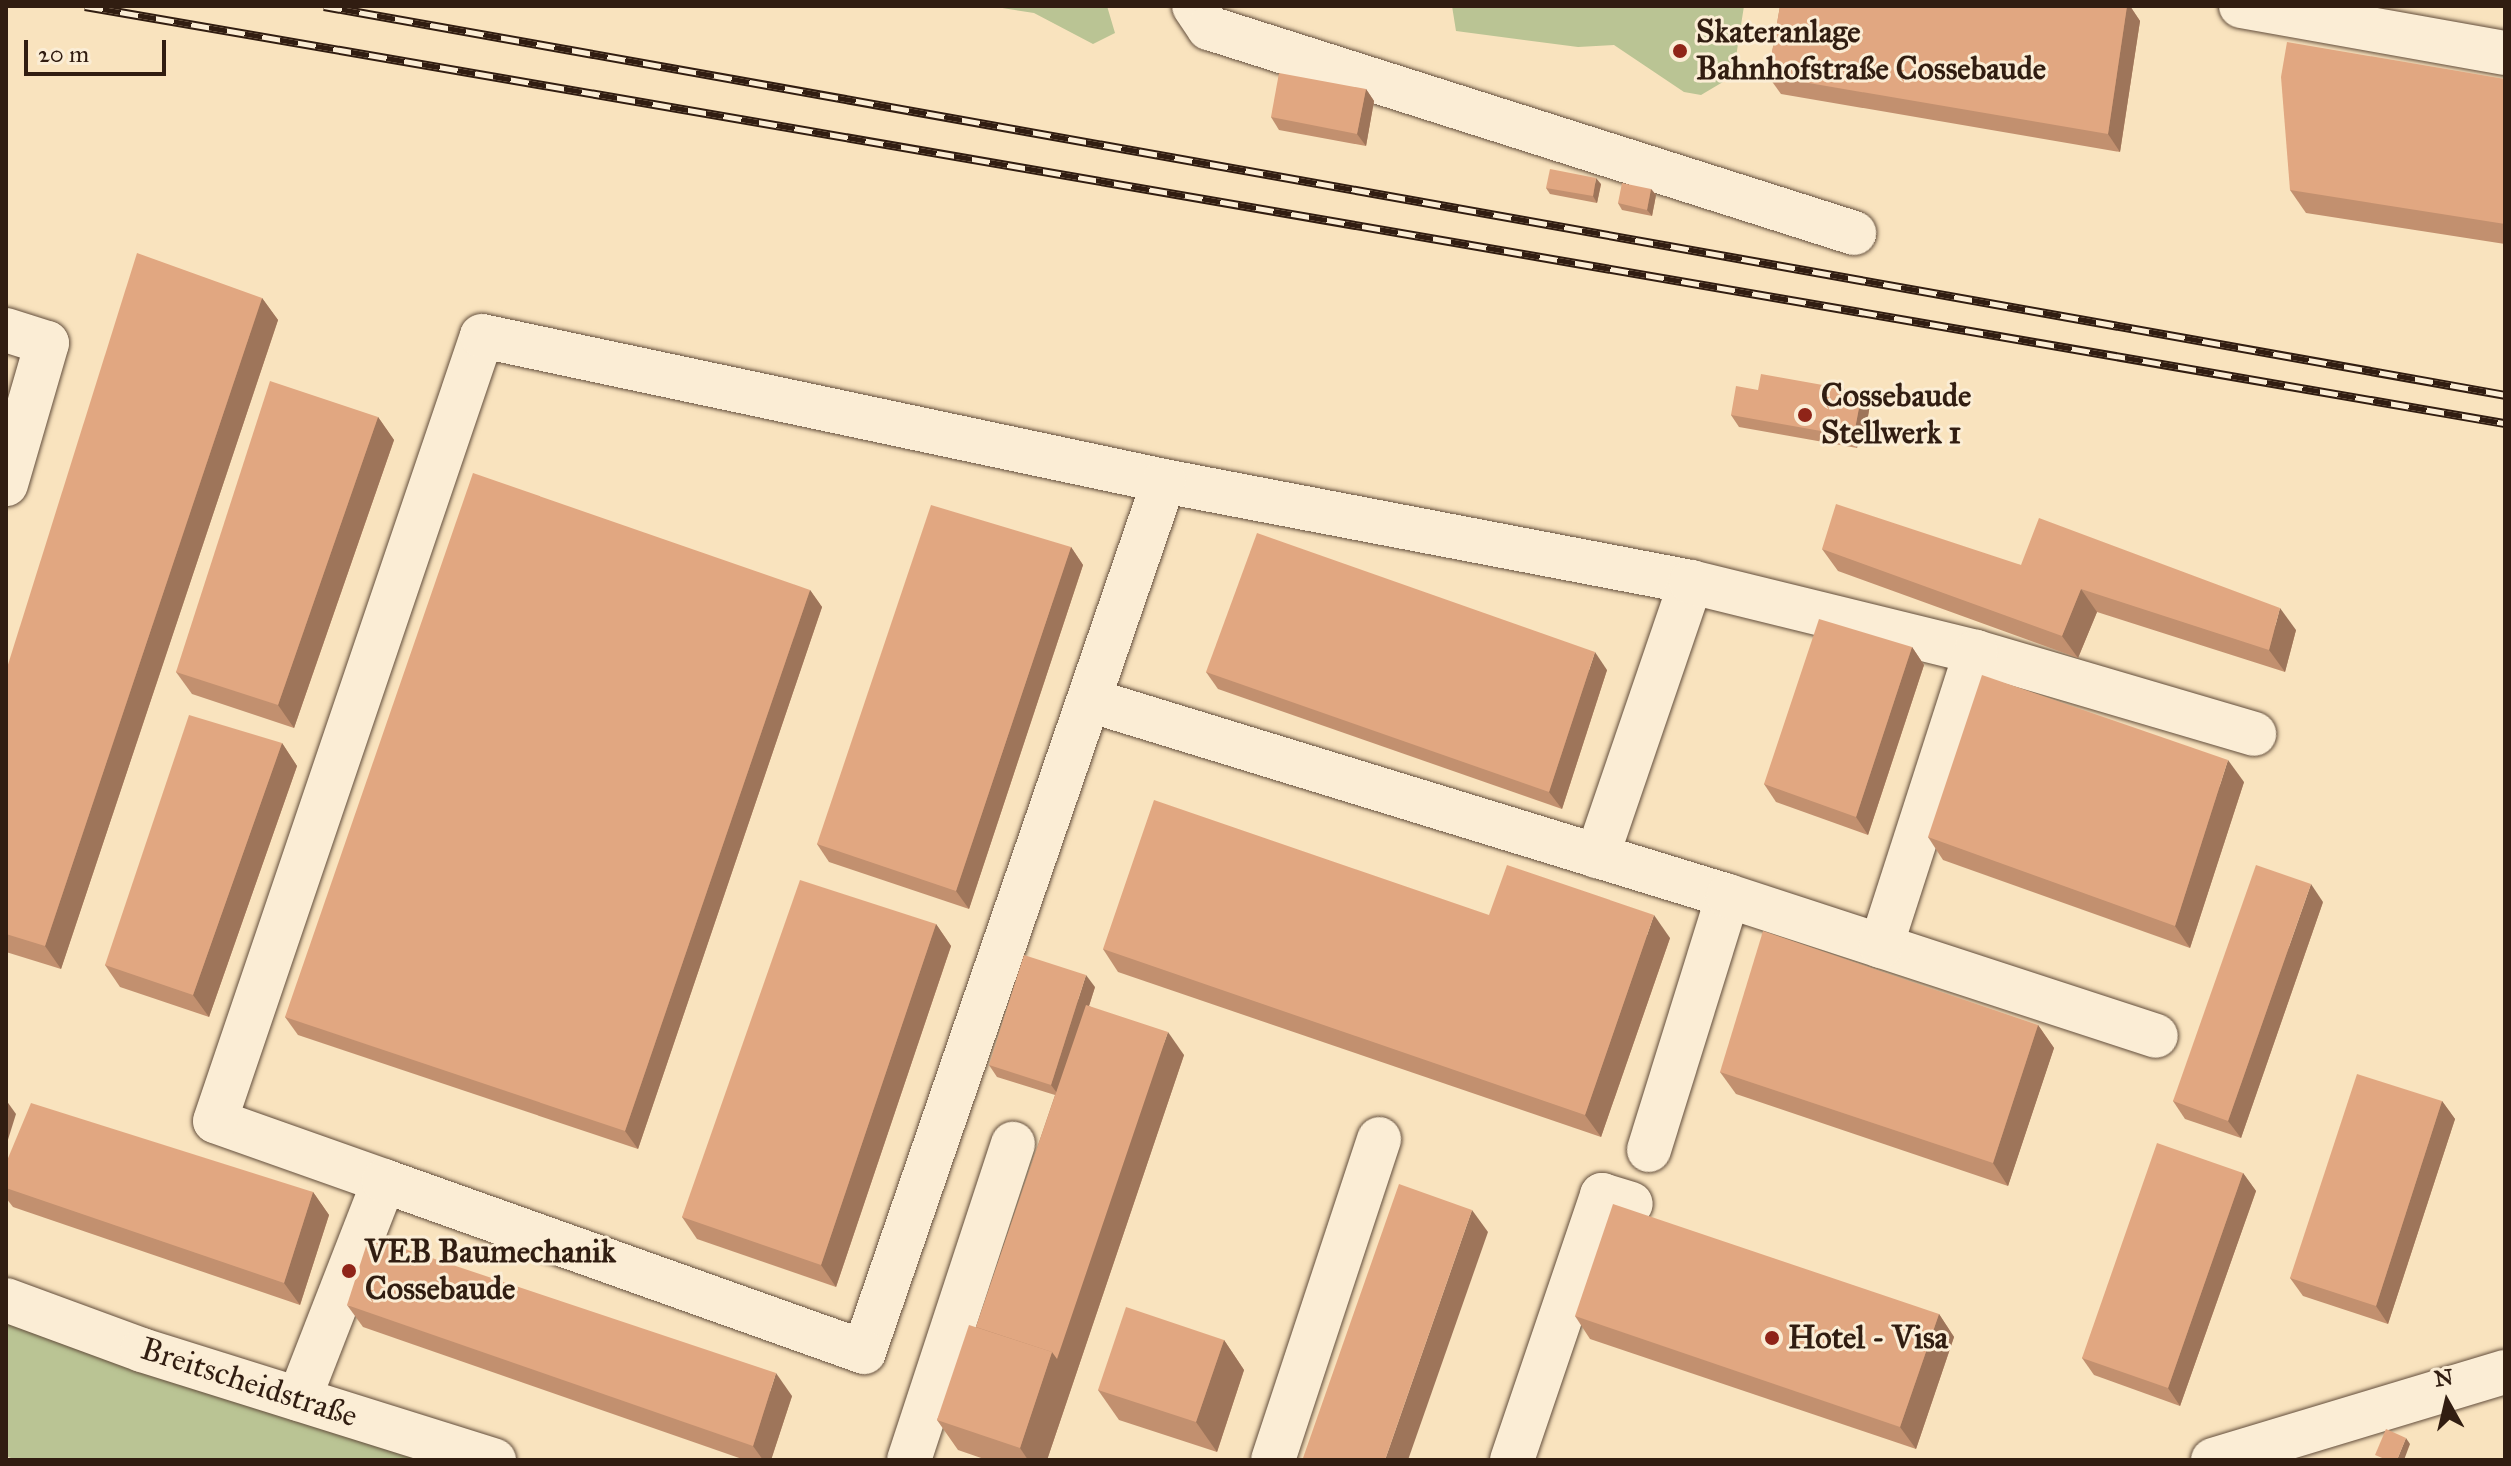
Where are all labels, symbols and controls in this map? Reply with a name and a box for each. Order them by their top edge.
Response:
place label: Skateranlage Bahnhofstraße Cossebaude [1696,14,2046,89]
scale bar [28,24,170,74]
text: 20 m [38,39,89,69]
marker: Skateranlage Bahnhofstraße Cossebaude [1671,42,1689,60]
place label: Cossebaude Stellwerk 1 [1821,378,1971,453]
marker: Cossebaude Stellwerk 1 [1796,406,1814,424]
place label: VEB Baumechanik Cossebaude [365,1234,616,1309]
marker: VEB Baumechanik Cossebaude [340,1262,358,1280]
place label: Hotel - Visa [1788,1319,1948,1357]
marker: Hotel - Visa [1763,1329,1781,1347]
street label: Breitscheidstraße [136,1330,362,1436]
north arrow [2407,1362,2487,1442]
text: N [2432,1363,2455,1392]

